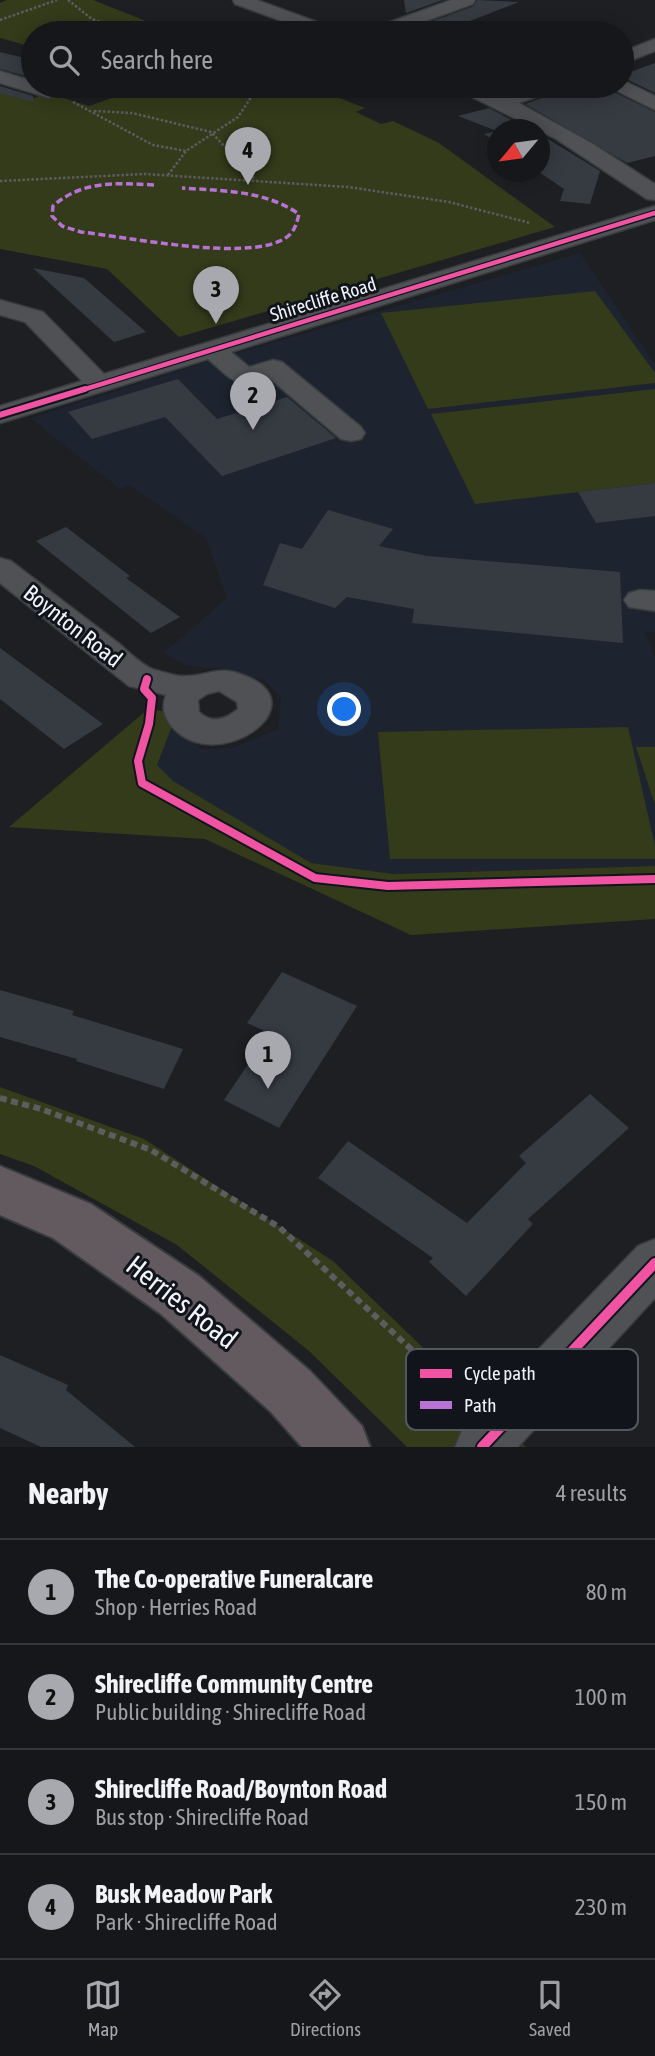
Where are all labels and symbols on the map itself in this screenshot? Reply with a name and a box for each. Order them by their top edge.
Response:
north arrow [487,119,550,182]
pin: 4 [225,127,271,185]
pin: 3 [193,266,239,324]
street label: Shirecliffe Road [267,272,379,326]
pin: 2 [230,372,276,430]
street label: Boynton Road [19,580,127,672]
your location [327,692,361,726]
pin: 1 [245,1031,291,1089]
street label: Herries Road [120,1249,244,1355]
legend [406,1349,638,1430]
text: Cycle path [464,1362,536,1384]
text: Path [464,1394,496,1416]

